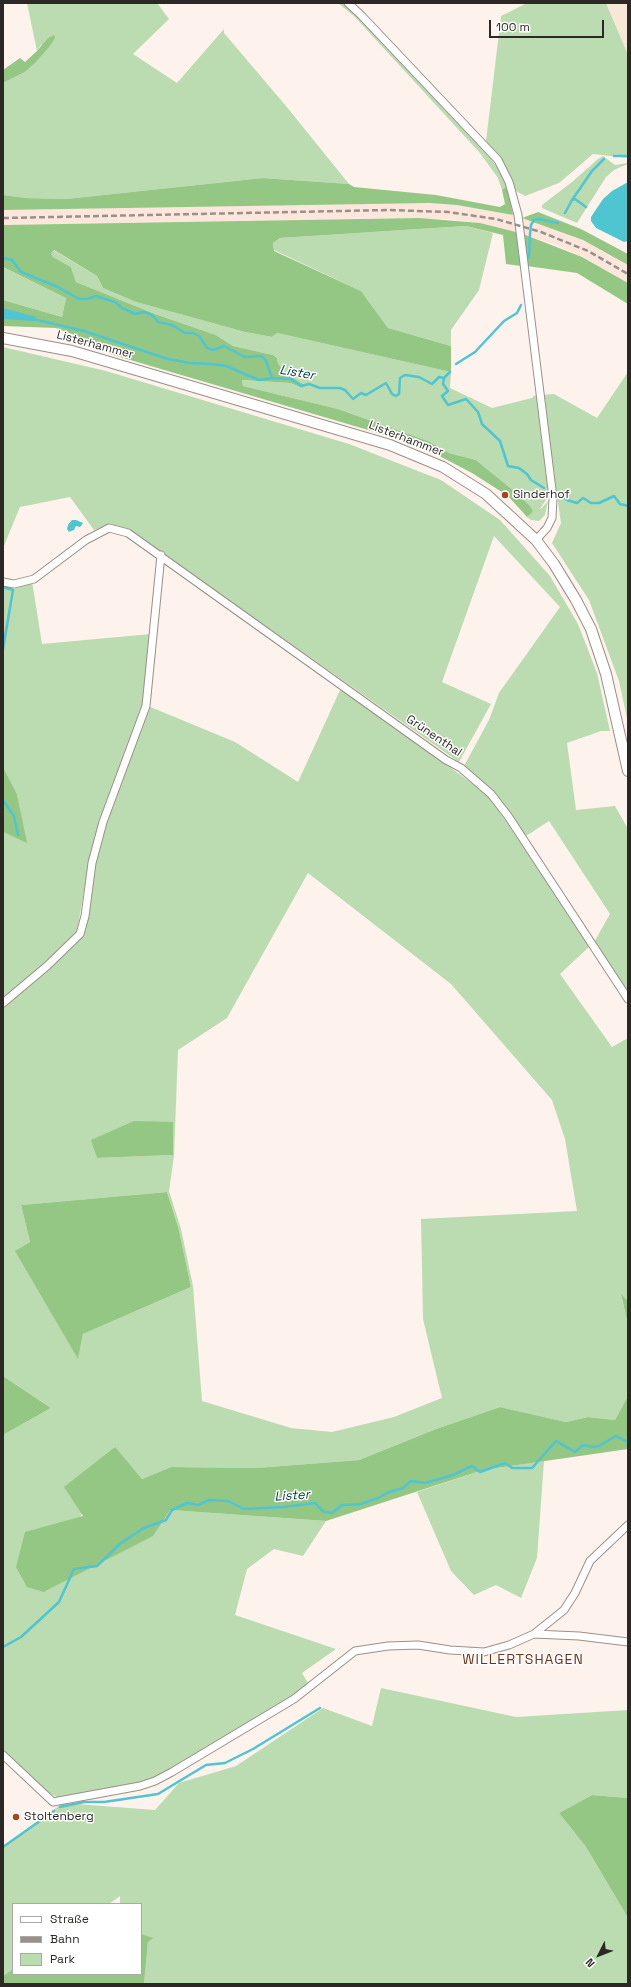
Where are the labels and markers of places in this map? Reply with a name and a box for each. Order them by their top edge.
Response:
place label: Sinderhof [513,488,570,502]
marker: Sinderhof [500,490,510,500]
place label: Stoltenberg [24,1810,94,1824]
marker: Stoltenberg [11,1812,21,1822]

